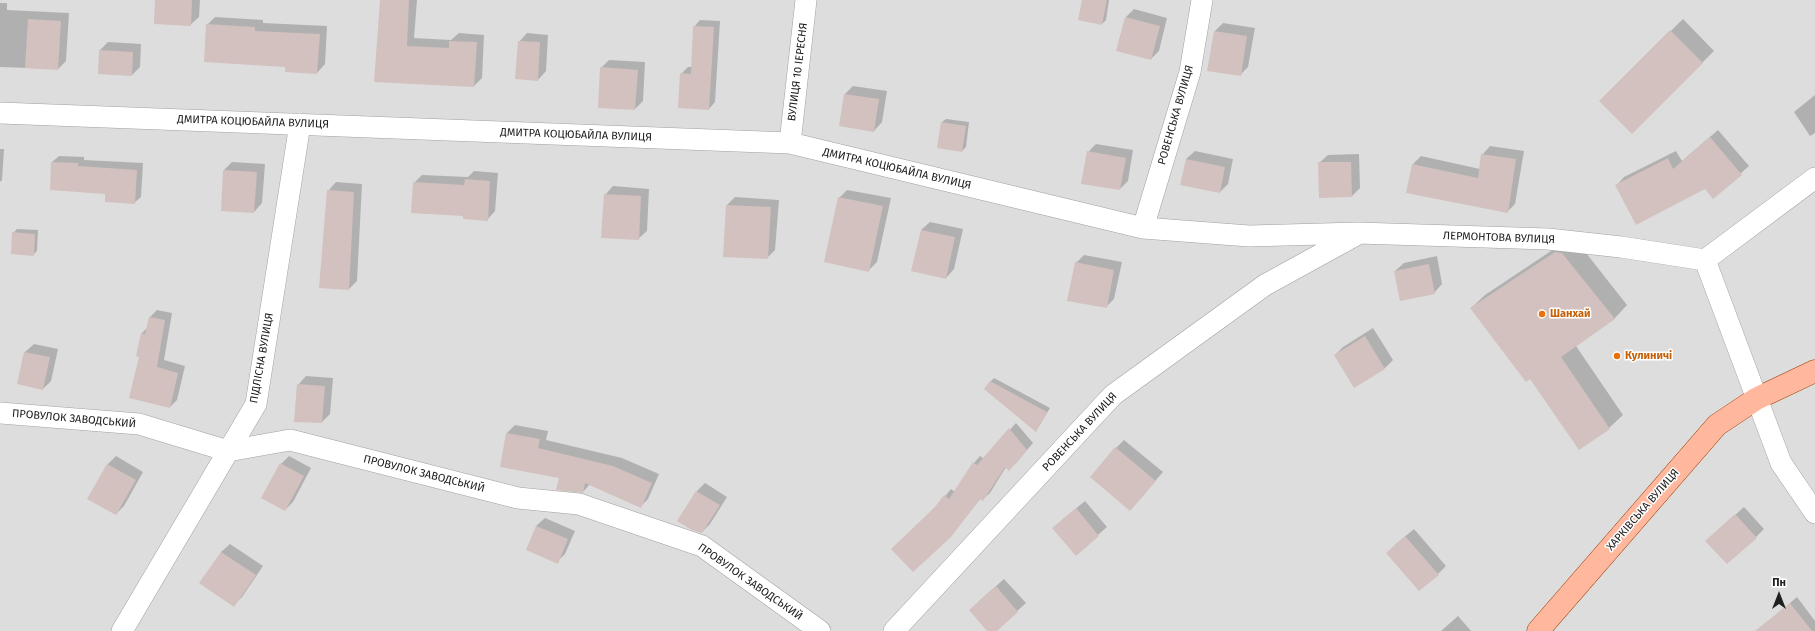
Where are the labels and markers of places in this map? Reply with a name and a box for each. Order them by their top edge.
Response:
place label: Шанхай [1550,307,1590,321]
marker: Шанхай [1537,309,1547,319]
place label: Кулиничі [1625,349,1672,363]
marker: Кулиничі [1612,351,1622,361]

